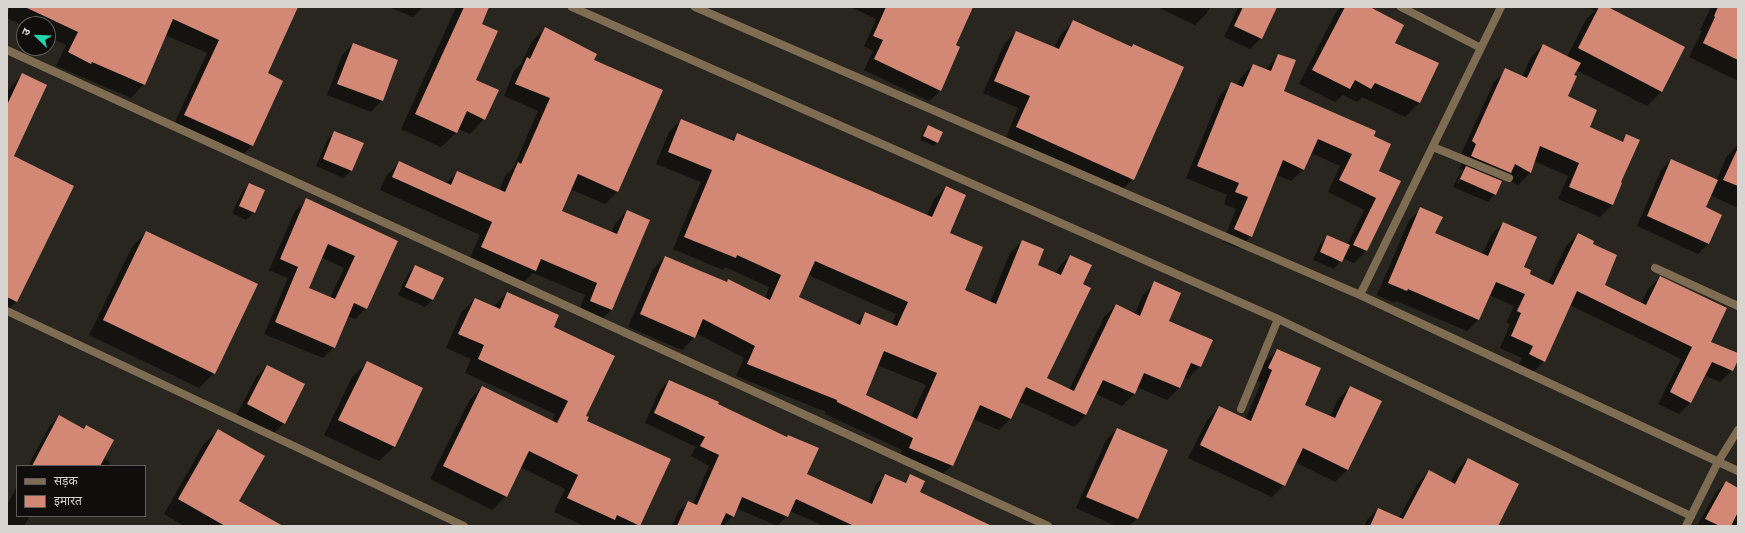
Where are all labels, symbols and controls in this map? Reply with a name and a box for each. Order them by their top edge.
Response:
north arrow [16,16,56,56]
text: उ [18,26,34,37]
legend [16,465,146,517]
text: सड़क [54,473,78,488]
text: इमारत [54,493,82,508]

